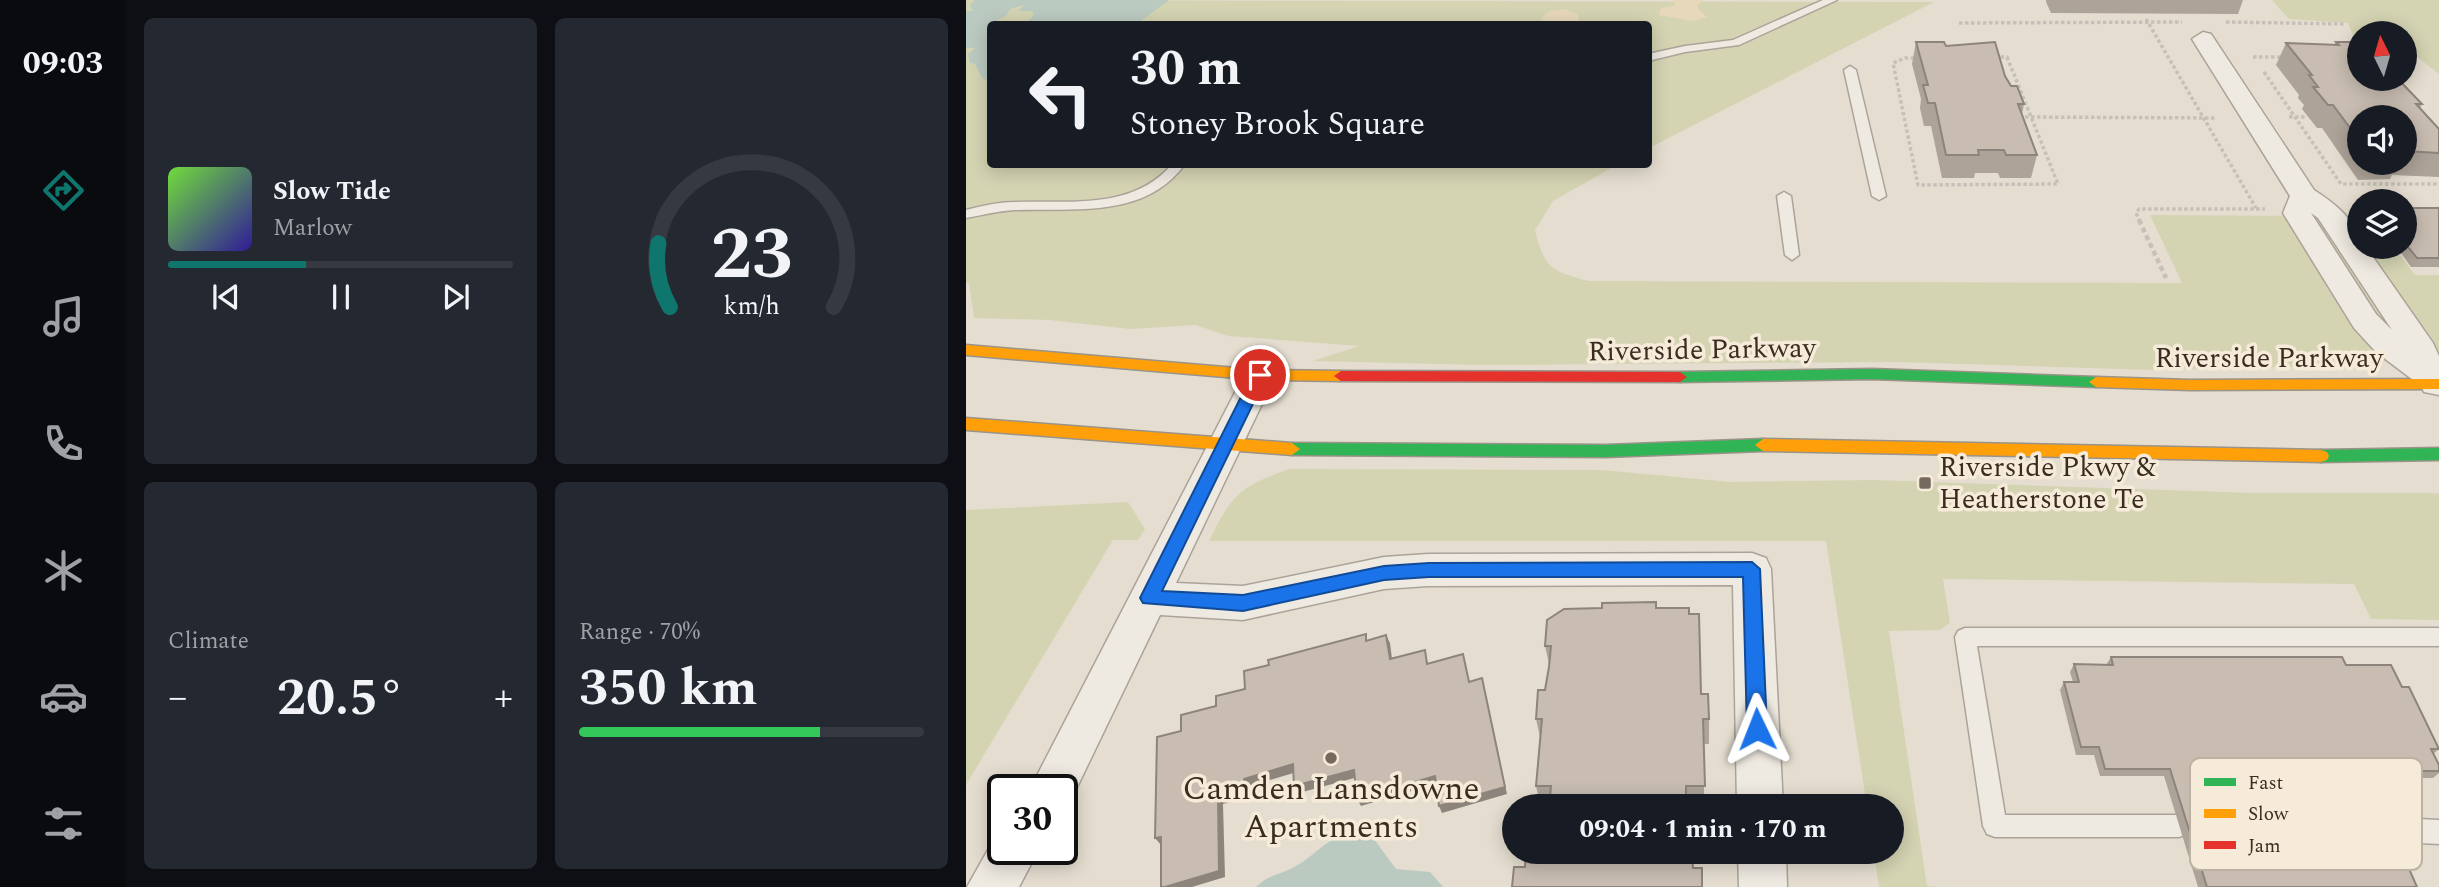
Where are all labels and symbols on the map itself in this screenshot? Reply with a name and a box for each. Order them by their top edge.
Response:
north arrow [2347,21,2417,91]
street label: Riverside Parkway [1588,326,1818,373]
street label: Riverside Parkway [2155,337,2385,380]
pin [1230,345,1290,405]
place label: Riverside Pkwy & Heatherstone Te [1939,446,2156,521]
marker: Riverside Pkwy & Heatherstone Te [1917,475,1933,491]
position arrow [1720,692,1794,766]
marker: Camden Lansdowne Apartments [1323,750,1339,766]
legend [2190,758,2422,870]
place label: Camden Lansdowne Apartments [1182,764,1480,852]
text: Fast [2248,769,2284,798]
speed limit sign: 30 [987,774,1078,865]
text: Slow [2248,800,2289,829]
text: Jam [2248,832,2280,861]

